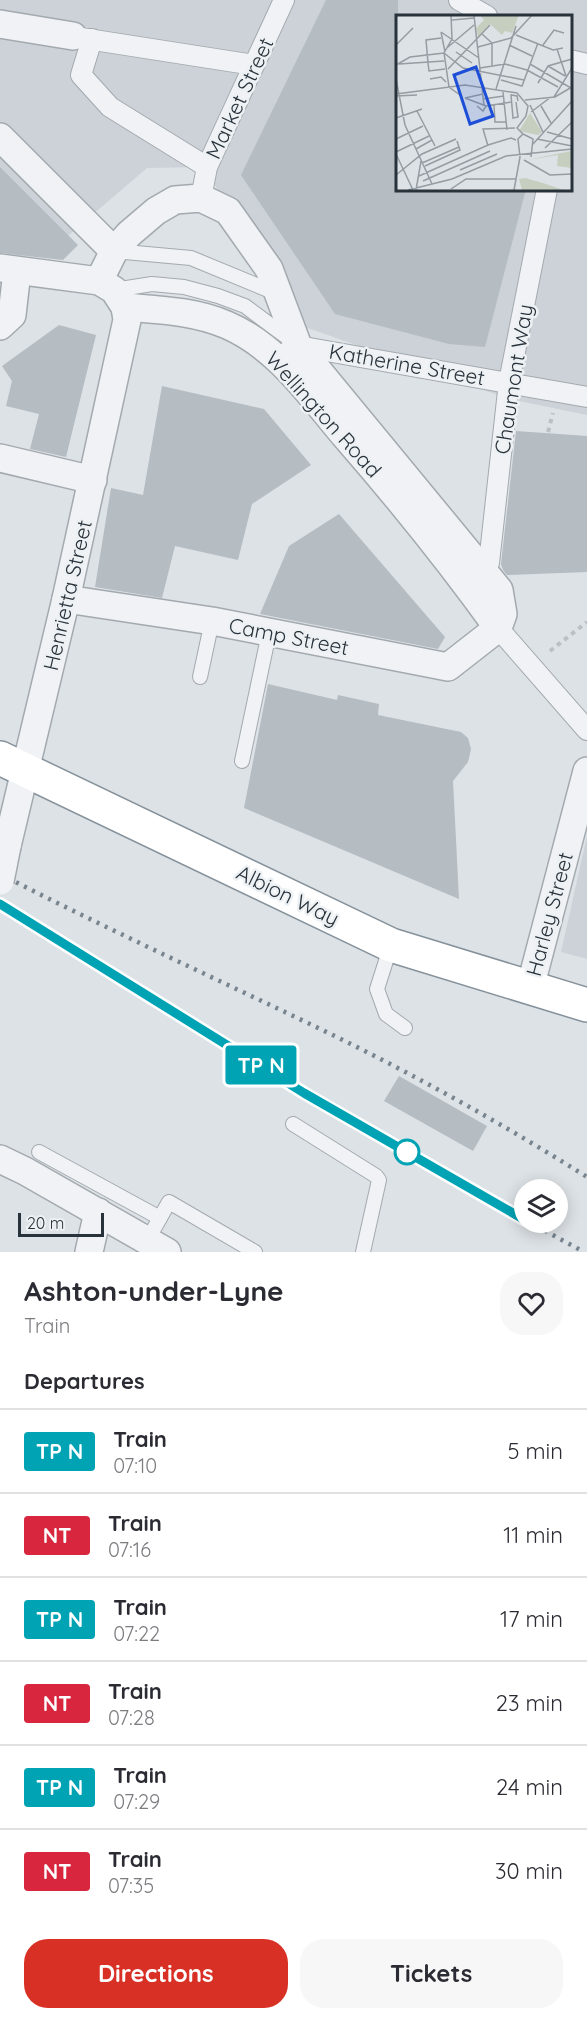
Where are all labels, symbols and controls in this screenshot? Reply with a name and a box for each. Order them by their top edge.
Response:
inset map [396,15,572,190]
street label: Market Street [200,33,278,163]
street label: Chaumont Way [488,302,538,456]
street label: Katherine Street [327,338,487,390]
street label: Wellington Road [261,346,387,482]
street label: Henrietta Street [37,517,97,673]
street label: Camp Street [227,612,351,660]
street label: Harley Street [520,849,578,979]
street label: Albion Way [232,859,344,931]
line badge: TP N [219,1046,303,1084]
text: TP N [237,1052,285,1078]
unlabelled marker [394,1139,420,1165]
map controls [514,1179,568,1233]
button: layers [514,1179,568,1233]
scale bar [18,1210,104,1238]
text: 20 m [27,1213,64,1233]
button: heart [500,1272,563,1335]
text: Ashton-under-Lyne [24,1273,284,1308]
text: Train [24,1313,70,1338]
text: Departures [24,1367,145,1395]
text: Train [113,1425,167,1453]
text: 5 min [508,1437,563,1465]
text: TP N [36,1438,83,1464]
text: 07:10 [113,1453,157,1478]
text: Train [108,1509,162,1537]
text: 11 min [503,1521,563,1549]
text: NT [43,1522,71,1548]
text: 07:16 [108,1537,151,1562]
text: Train [113,1593,167,1621]
text: 17 min [500,1605,563,1633]
text: TP N [36,1606,83,1632]
text: 07:22 [113,1621,160,1646]
text: Train [108,1677,162,1705]
text: 23 min [496,1689,563,1717]
text: NT [43,1690,71,1716]
text: 07:28 [108,1705,155,1730]
text: Train [113,1761,167,1789]
text: 24 min [496,1773,563,1801]
text: TP N [36,1774,83,1800]
text: 07:29 [113,1789,160,1814]
text: Train [108,1845,162,1873]
text: 30 min [495,1857,563,1885]
text: NT [43,1858,71,1884]
text: 07:35 [108,1873,154,1898]
button: Directions [24,1939,288,2008]
button: Tickets [300,1939,563,2008]

